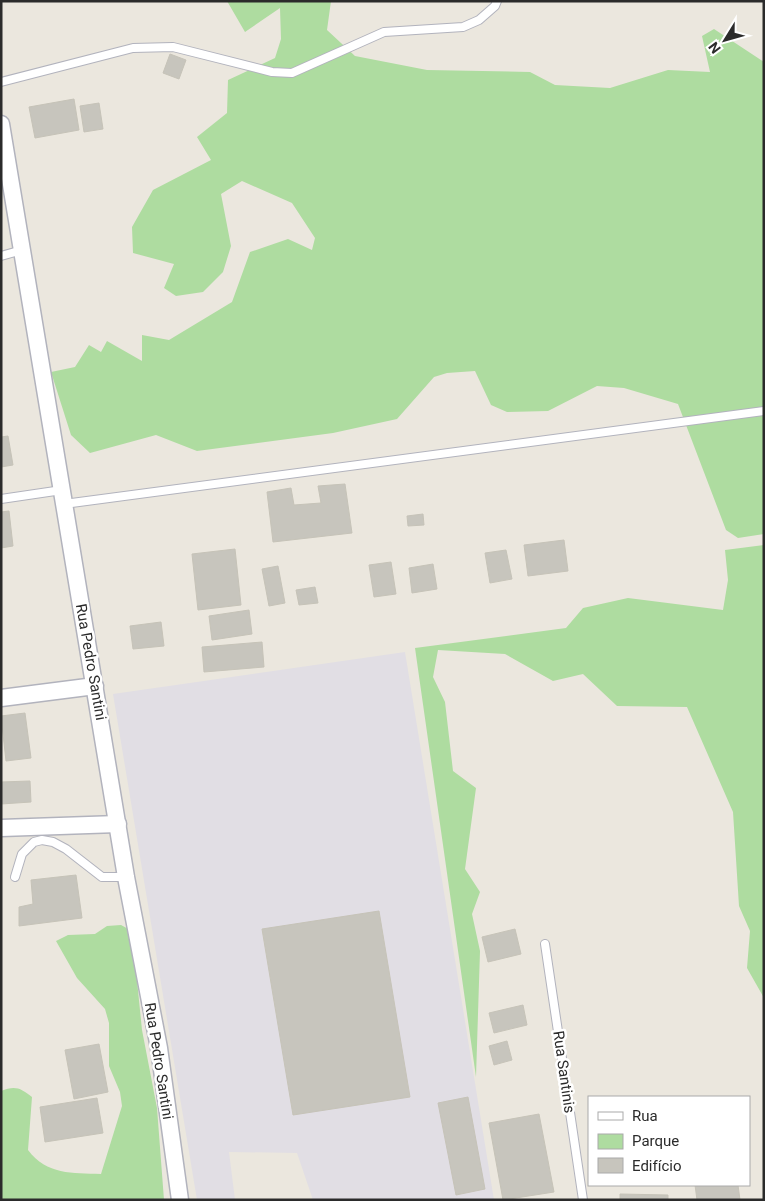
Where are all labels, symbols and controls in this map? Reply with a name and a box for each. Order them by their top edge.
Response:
north arrow [700,15,750,65]
text: N [705,39,724,57]
street label: Rua Pedro Santini [72,602,110,722]
street label: Rua Pedro Santini [141,1001,177,1121]
street label: Rua Santinis [549,1030,579,1114]
legend [588,1096,750,1186]
text: Rua [632,1107,658,1125]
text: Parque [632,1132,679,1150]
text: Edifício [632,1157,681,1175]

